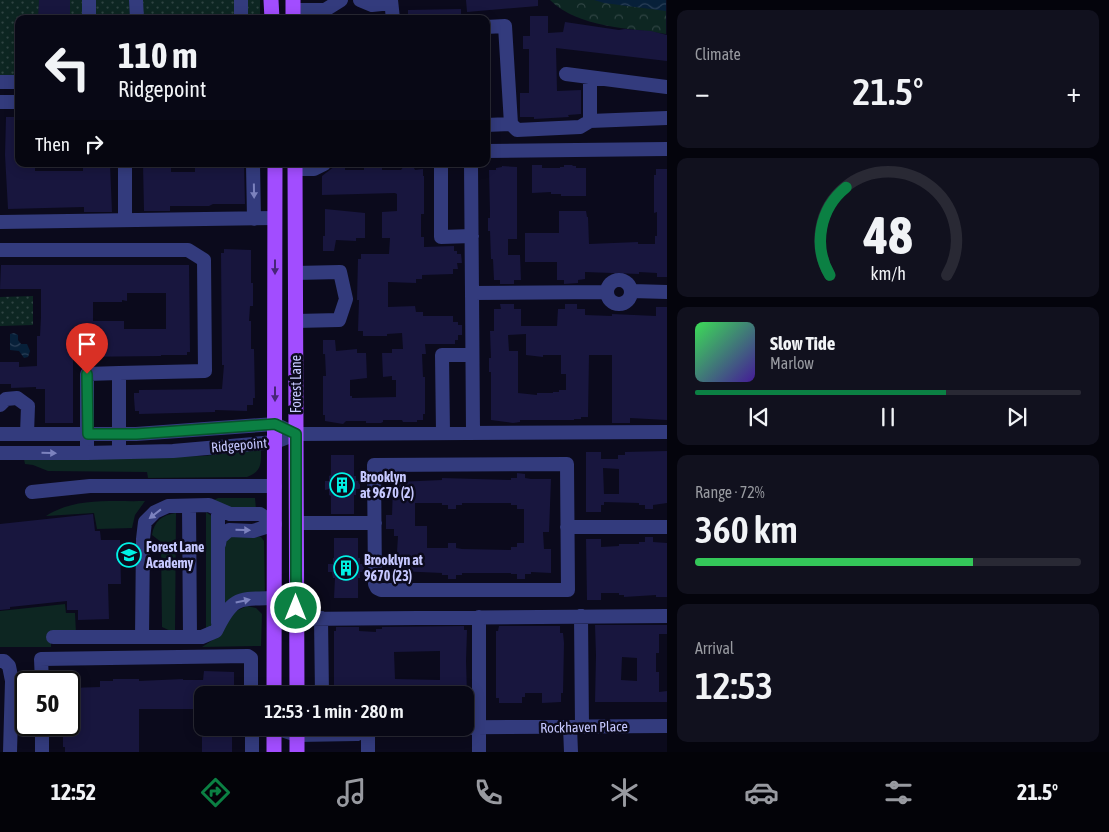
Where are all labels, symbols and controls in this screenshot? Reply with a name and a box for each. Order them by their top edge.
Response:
icon: left [35,35,100,100]
text: 110 m [118,35,197,75]
text: Climate [695,45,741,63]
text: 21.5° [853,70,923,113]
text: Ridgepoint [118,76,206,102]
text: − [695,76,710,108]
text: + [1066,76,1081,108]
icon: right [80,130,108,158]
text: Then [35,133,70,155]
one-way arrow [250,183,258,199]
text: 48 [863,205,912,265]
one-way arrow [271,259,279,275]
text: km/h [870,263,906,284]
pin [66,323,108,374]
icon: arrive [73,330,101,358]
text: Slow Tide [770,332,835,354]
text: Marlow [770,354,814,372]
street label: Forest Lane [288,355,304,413]
one-way arrow [271,386,279,402]
icon: previous [745,403,773,431]
icon: pause [874,403,902,431]
icon: next [1003,403,1031,431]
street label: Ridgepoint [210,435,268,455]
one-way arrow [41,449,57,457]
place label: Brooklyn at 9670 (2) [360,469,414,501]
building icon: Brooklyn at 9670 (2) [329,472,355,498]
text: Range · 72% [695,483,765,501]
text: 360 km [695,508,798,551]
one-way arrow [148,509,162,519]
one-way arrow [235,527,251,535]
place label: Forest Lane Academy [145,539,204,571]
school or university icon: Forest Lane Academy [116,542,142,568]
place label: Brooklyn at 9670 (23) [364,552,423,584]
building icon: Brooklyn at 9670 (23) [333,555,359,581]
position arrow [269,581,321,633]
one-way arrow [236,596,252,604]
text: Arrival [695,639,734,657]
text: 12:53 [695,664,773,707]
speed limit sign: 50 [15,671,80,736]
text: 12:53 · 1 min · 280 m [264,700,404,722]
street label: Rockhaven Place [540,718,628,736]
icon: directions [198,775,233,810]
icon: music [334,775,369,810]
icon: phone [471,775,506,810]
icon: climate [607,775,642,810]
icon: car [744,775,779,810]
icon: filters [881,775,916,810]
text: 12:52 [51,779,96,805]
text: 21.5° [1017,779,1058,805]

